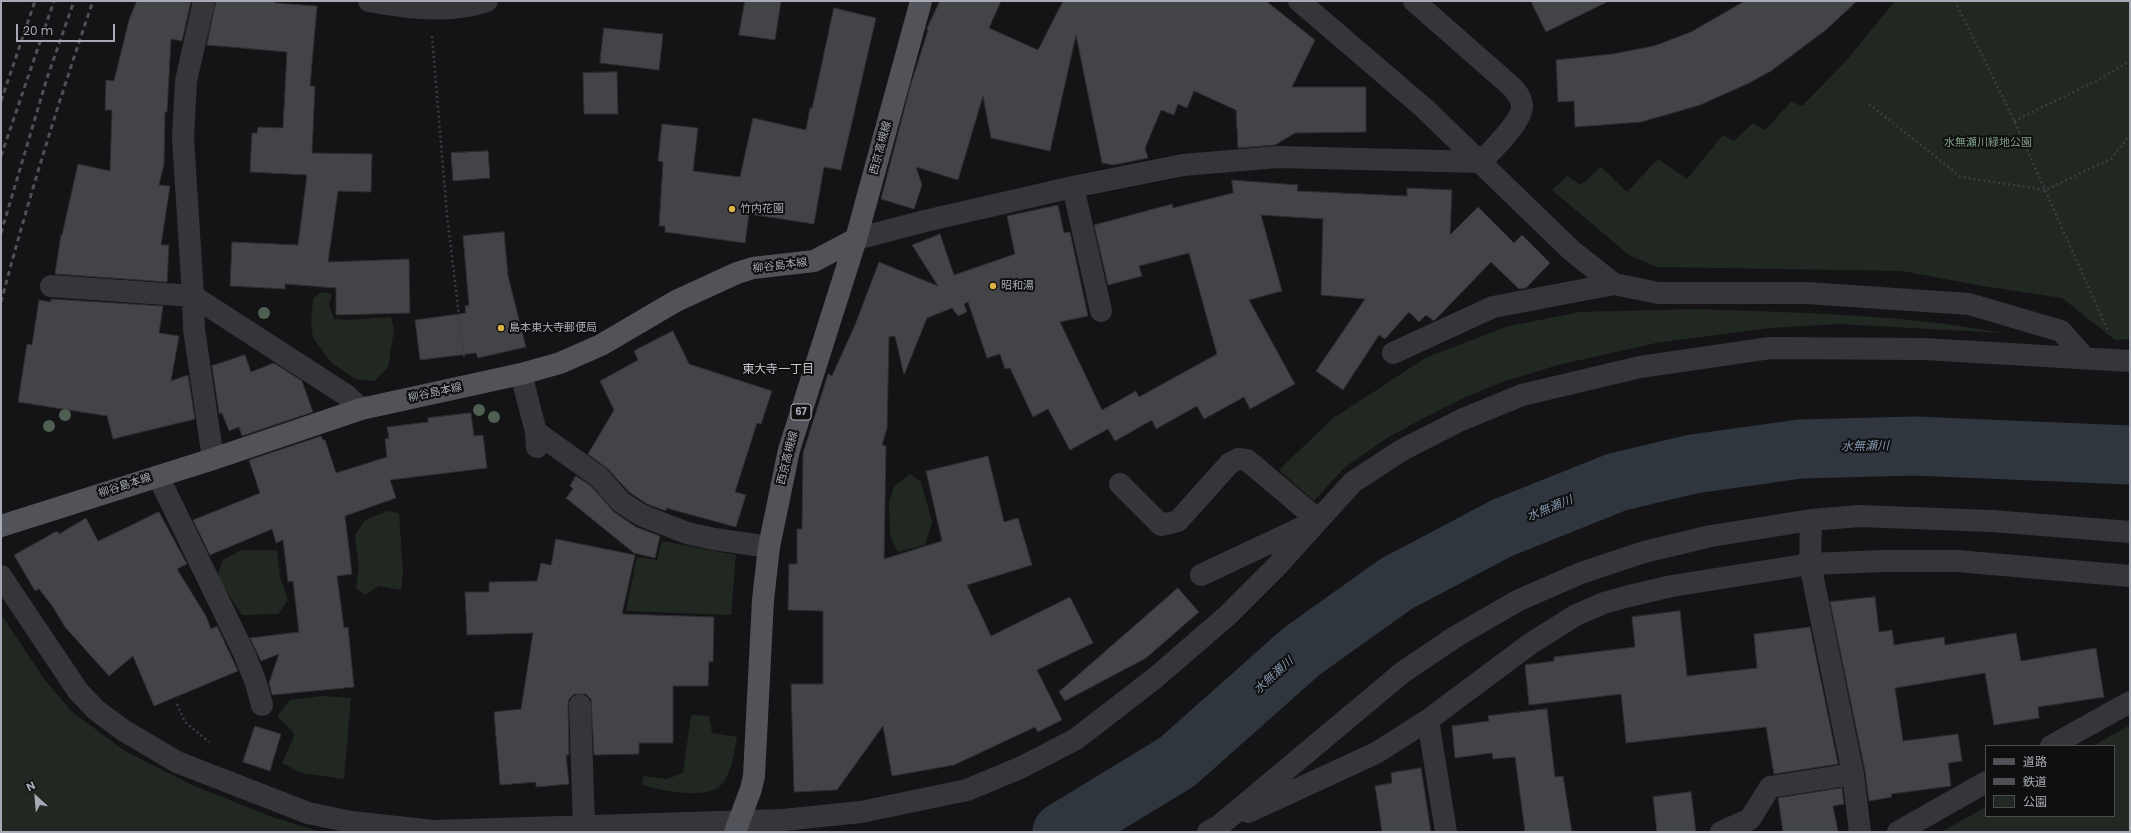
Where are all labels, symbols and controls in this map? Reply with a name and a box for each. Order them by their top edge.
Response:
scale bar [18,16,117,42]
text: 20 m [23,22,53,39]
street label: 西京高槻線 [868,120,894,176]
park label: 水無瀬川緑地公園 [1944,136,2032,150]
place label: 竹内花園 [740,202,784,216]
marker: 竹内花園 [727,204,737,214]
street label: 柳谷島本線 [752,256,808,276]
place label: 昭和湯 [1001,279,1034,293]
marker: 昭和湯 [988,281,998,291]
place label: 島本東大寺郵便局 [509,321,597,335]
marker: 島本東大寺郵便局 [496,323,506,333]
district label: 東大寺一丁目 [742,363,814,377]
street label: 柳谷島本線 [407,381,463,405]
road number: 67 [791,404,811,420]
street label: 西京高槻線 [775,430,801,486]
water label: 水無瀬川 [1841,439,1889,455]
street label: 柳谷島本線 [97,471,153,501]
water label: 水無瀬川 [1525,493,1575,525]
water label: 水無瀬川 [1251,655,1297,697]
legend [1985,745,2115,817]
text: 道路 [2023,753,2047,770]
text: 鉄道 [2023,773,2047,790]
north arrow [16,777,56,817]
text: N [24,777,38,795]
text: 公園 [2023,793,2047,810]

